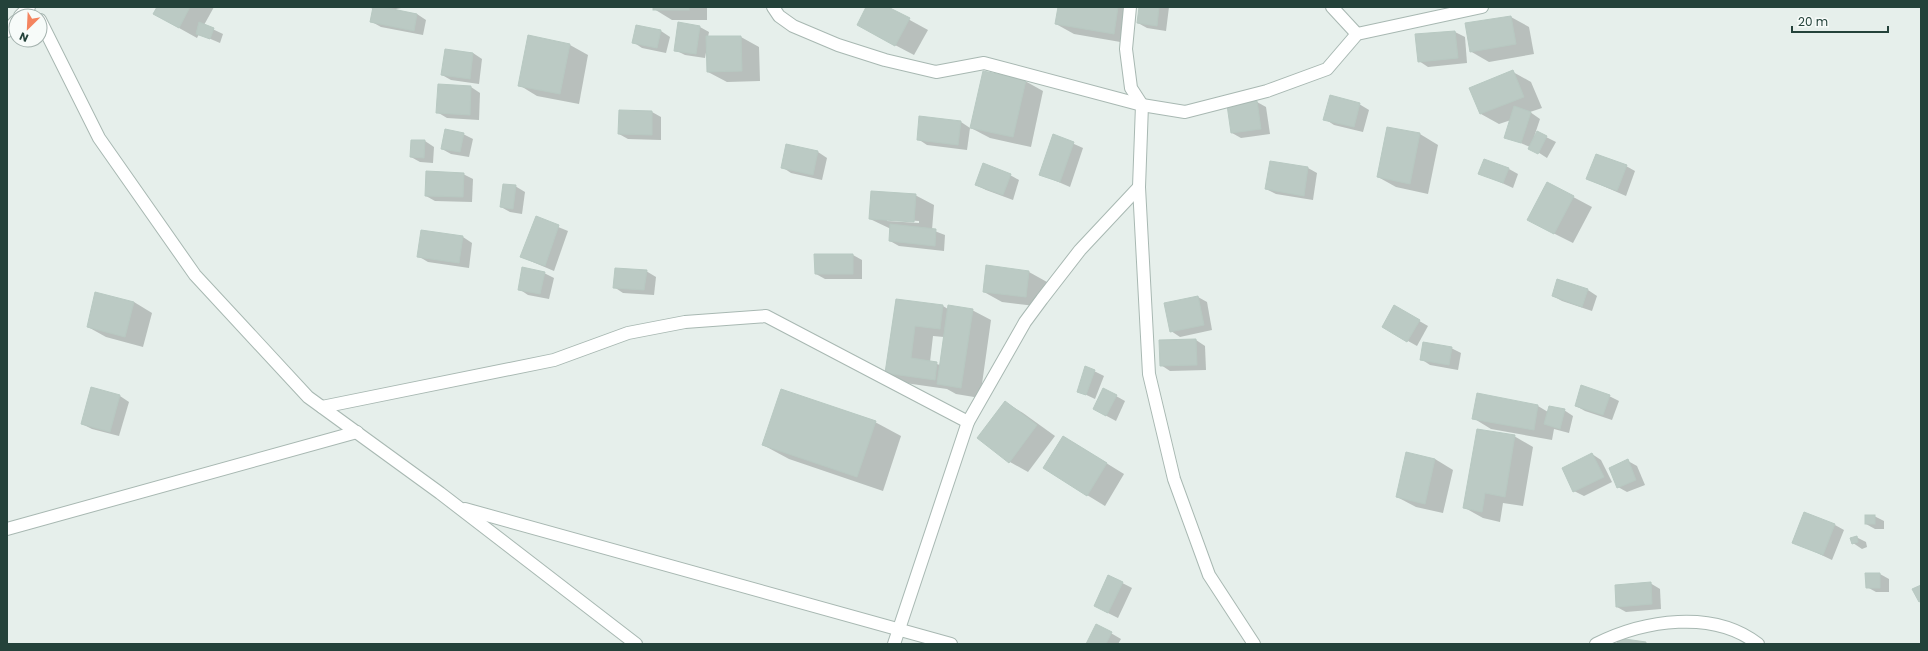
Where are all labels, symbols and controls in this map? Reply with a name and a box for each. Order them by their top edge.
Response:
north arrow [8,8,48,48]
scale bar [1792,8,1888,34]
text: 20 m [1798,13,1828,30]
text: N [17,28,31,46]

